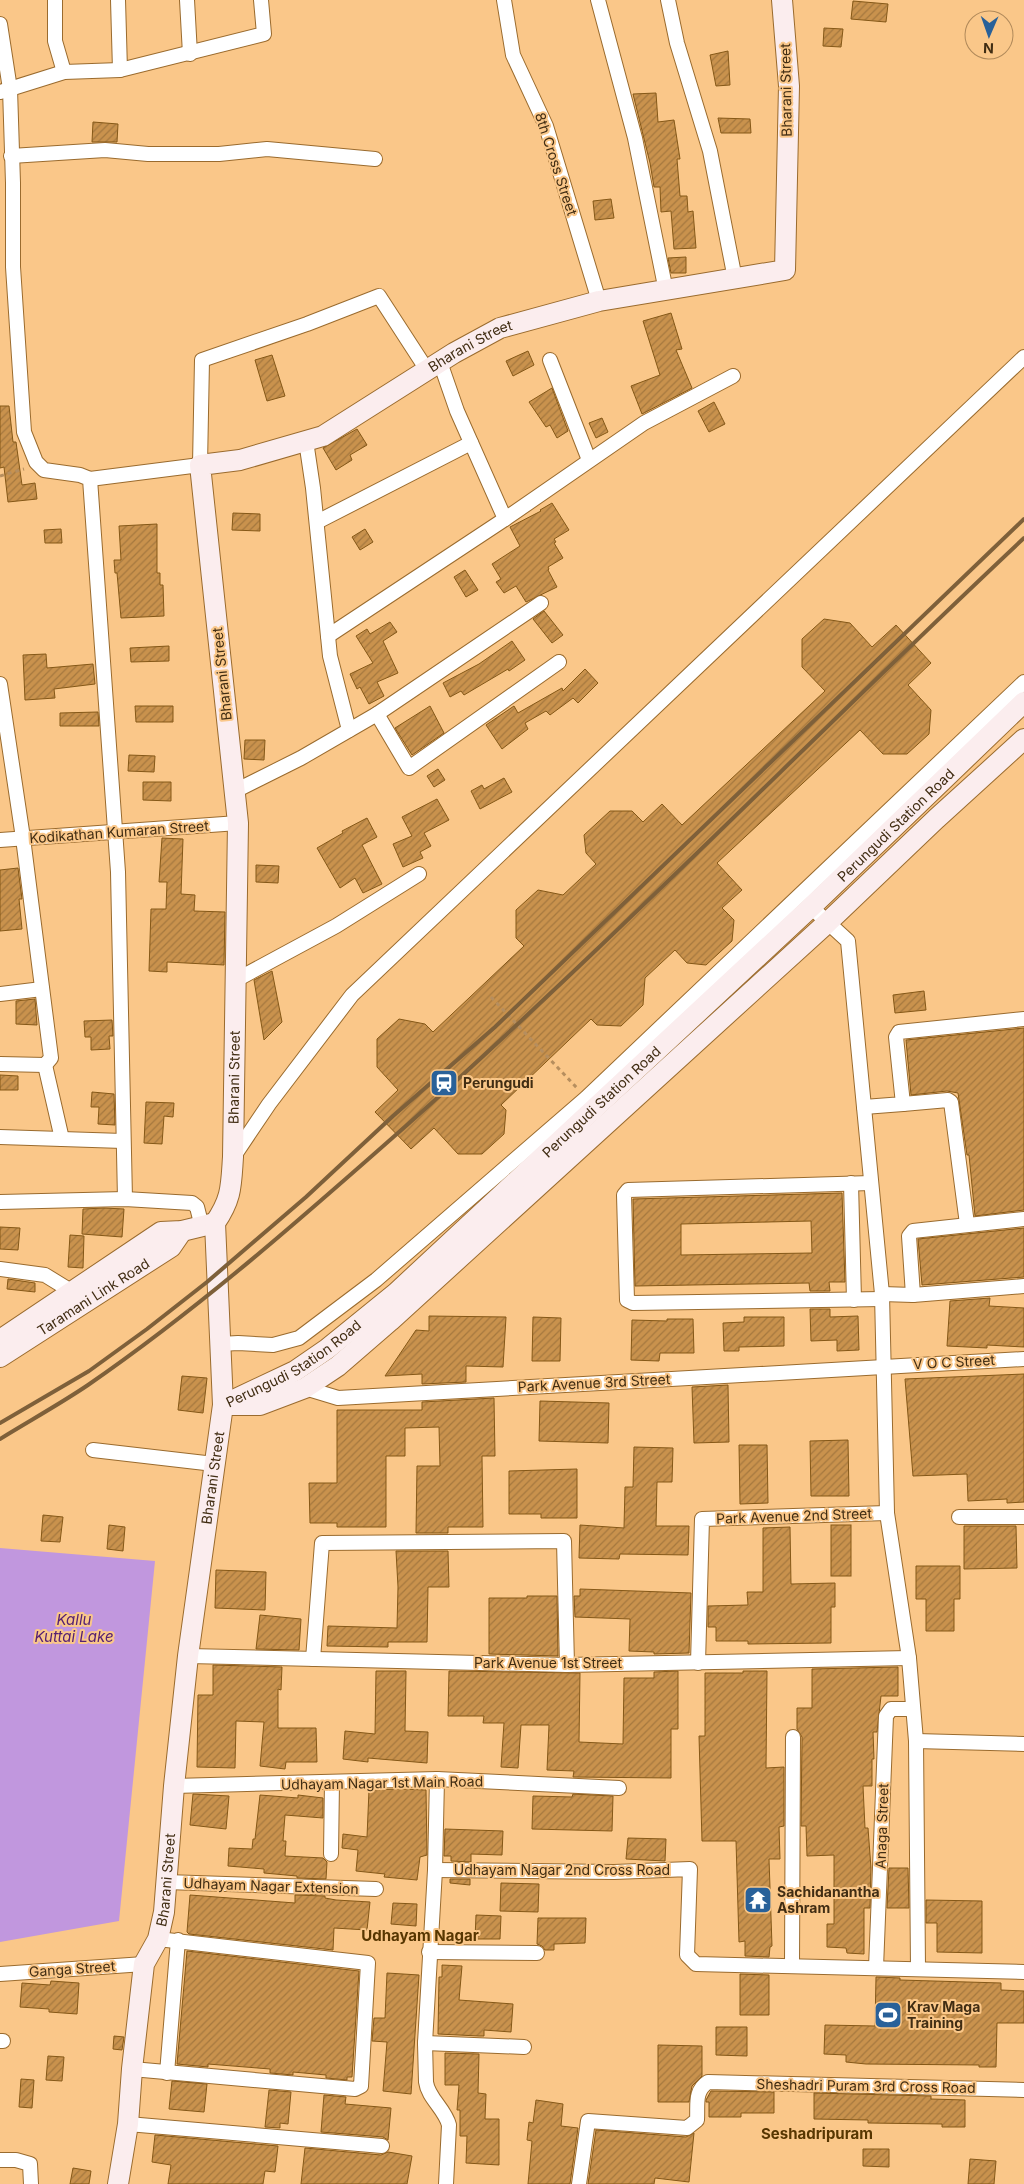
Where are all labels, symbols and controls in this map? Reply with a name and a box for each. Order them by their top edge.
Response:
north arrow [964,10,1014,60]
text: N [983,40,994,57]
street label: Bharani Street [776,43,795,137]
street label: 8th Cross Street [532,110,581,218]
street label: Bharani Street [425,316,514,375]
street label: Bharani Street [208,626,235,721]
street label: Perungudi Station Road [834,765,958,885]
street label: Kodikathan Kumaran Street [29,817,210,846]
street label: Bharani Street [224,1030,243,1124]
street label: Perungudi Station Road [538,1042,664,1161]
station icon: Perungudi [429,1068,459,1098]
place label: Perungudi [463,1074,534,1091]
street label: Taramani Link Road [34,1254,152,1339]
street label: Perungudi Station Road [223,1316,364,1410]
street label: V O C Street [913,1351,996,1372]
street label: Park Avenue 3rd Street [517,1370,671,1395]
street label: Bharani Street [197,1430,227,1525]
street label: Park Avenue 2nd Street [716,1504,873,1527]
water label: Kallu Kuttai Lake [34,1610,114,1646]
street label: Park Avenue 1st Street [474,1654,622,1671]
street label: Udhayam Nagar 1st Main Road [281,1772,483,1793]
street label: Anaga Street [872,1782,892,1869]
street label: Bharani Street [152,1832,178,1928]
street label: Udhayam Nagar 2nd Cross Road [454,1861,670,1878]
street label: Udhayam Nagar Extension [183,1874,359,1897]
place label: Sachidanantha Ashram [777,1883,880,1916]
temple icon: Sachidanantha Ashram [743,1885,773,1915]
district label: Udhayam Nagar [361,1926,479,1945]
street label: Ganga Street [28,1957,116,1980]
place label: Krav Maga Training [907,1998,980,2031]
sports icon: Krav Maga Training [873,2000,903,2030]
street label: Sheshadri Puram 3rd Cross Road [756,2075,976,2096]
district label: Seshadripuram [761,2124,873,2143]

